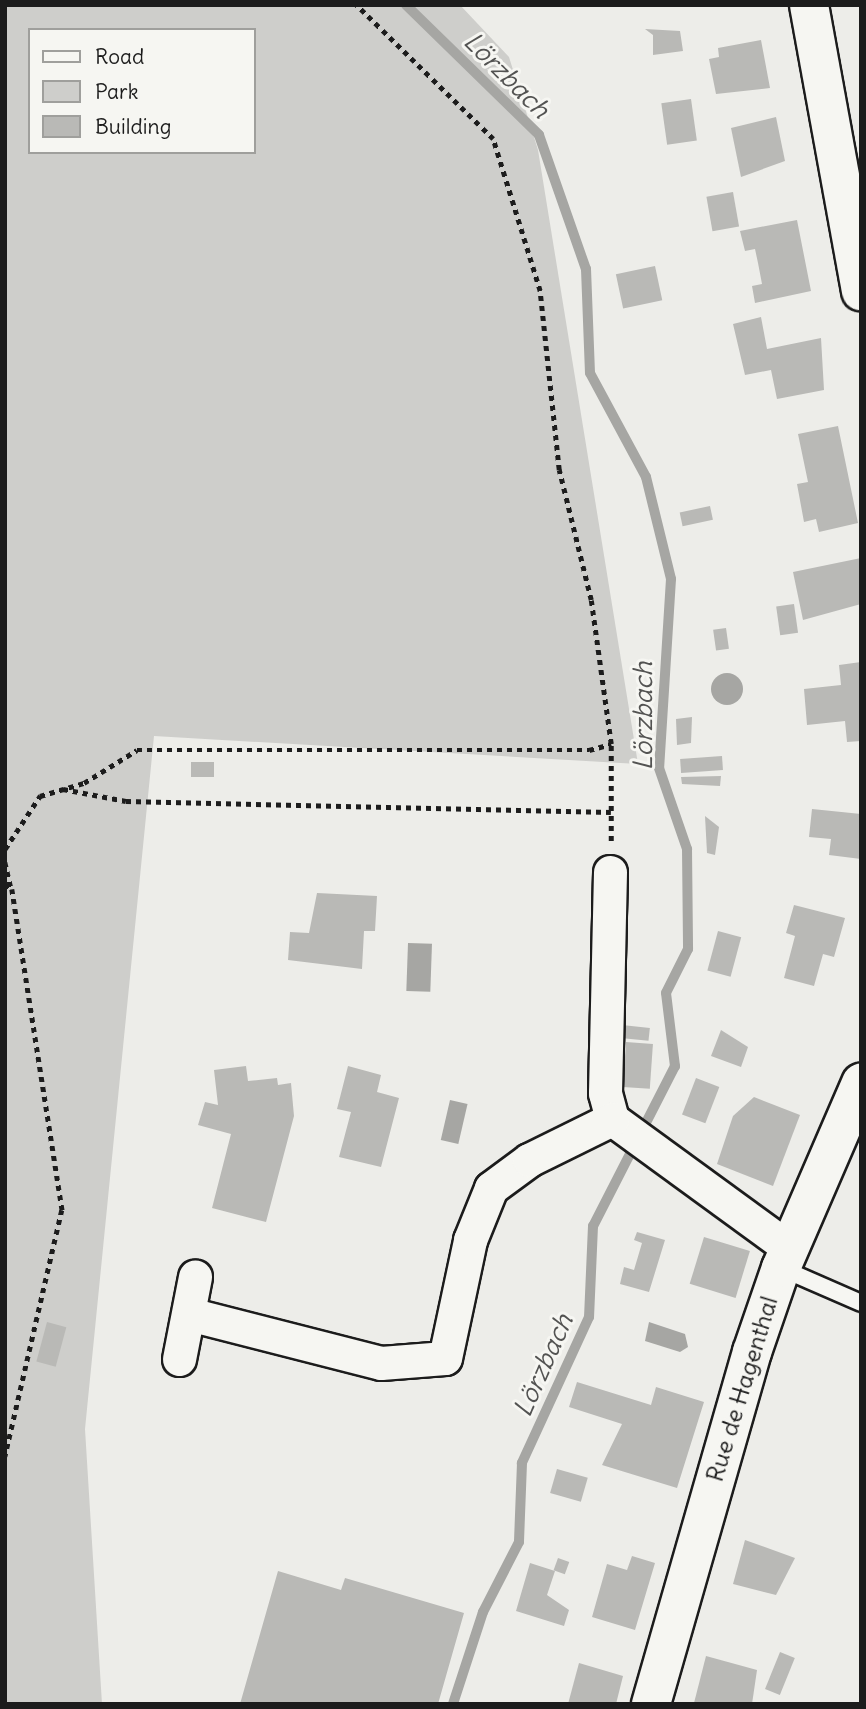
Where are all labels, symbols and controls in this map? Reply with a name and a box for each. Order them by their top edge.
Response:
water label: Lörzbach [458,26,556,124]
legend [28,28,256,154]
text: Road [95,43,144,70]
text: Park [95,78,138,105]
text: Building [95,113,171,140]
water label: Lörzbach [627,662,659,770]
street label: Rue de Hagenthal [700,1293,784,1485]
water label: Lörzbach [507,1309,579,1421]

